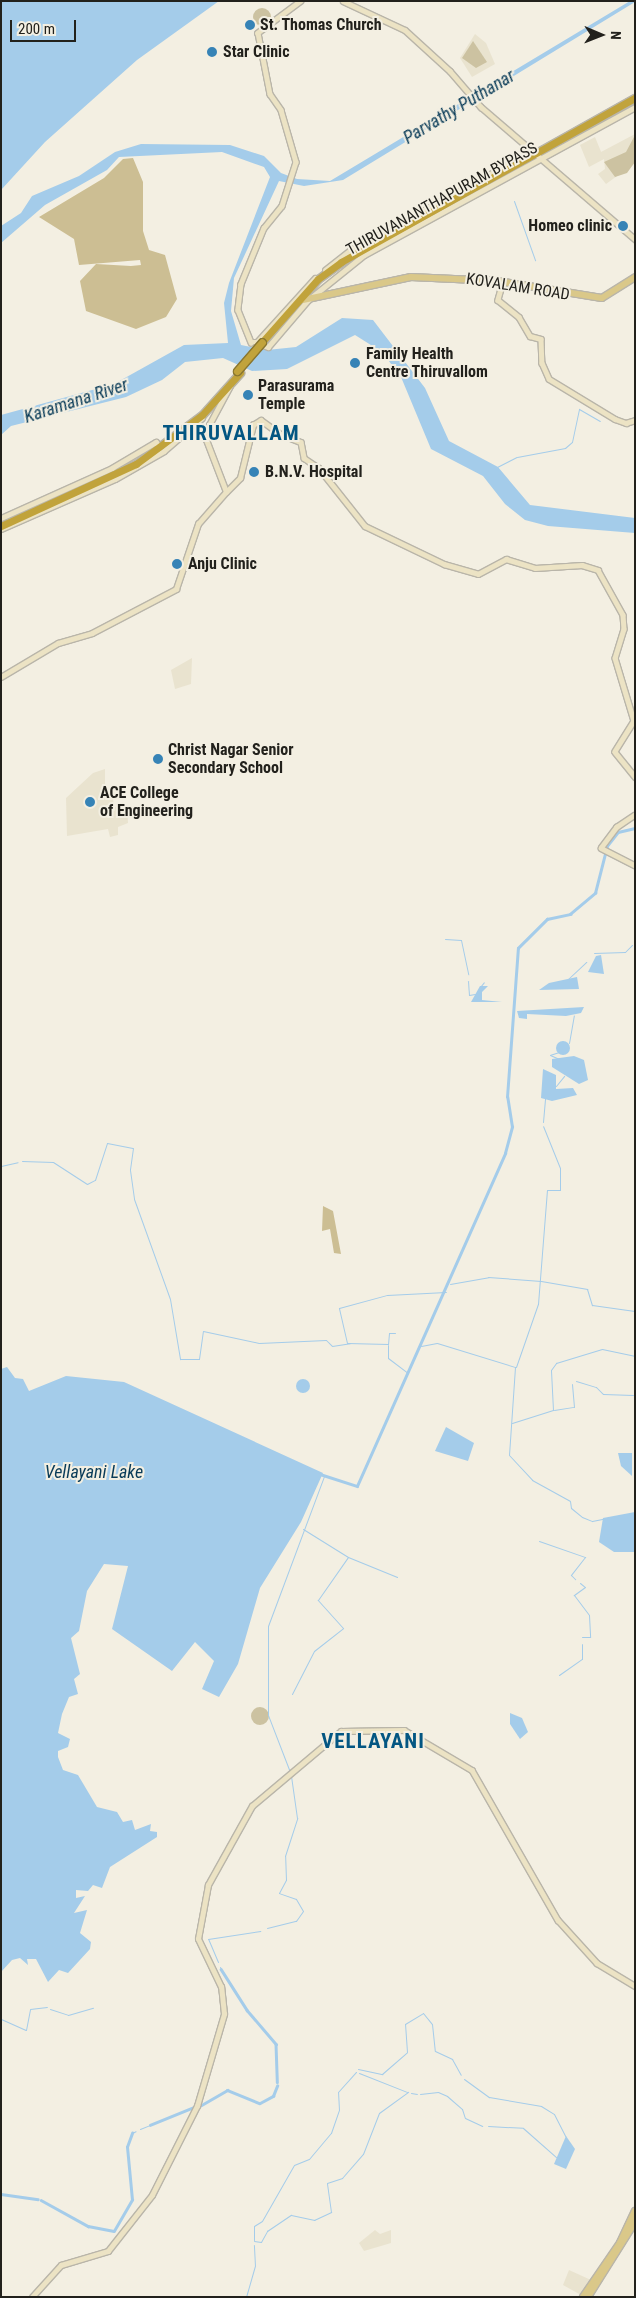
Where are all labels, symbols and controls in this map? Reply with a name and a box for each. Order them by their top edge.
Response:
scale bar [12,10,79,42]
north arrow [576,10,626,60]
place label: St. Thomas Church [260,15,382,35]
marker: St. Thomas Church [244,19,256,31]
text: 200 m [18,20,55,38]
text: N [608,31,624,40]
place label: Star Clinic [223,42,290,62]
marker: Star Clinic [205,45,219,59]
water label: Parvathy Puthanar [399,65,519,149]
street label: THIRUVANANTHAPURAM BYPASS [343,138,541,260]
place label: Homeo clinic [528,216,612,236]
marker: Homeo clinic [616,219,630,233]
street label: KOVALAM ROAD [465,269,571,305]
place label: Family Health Centre Thiruvallom [366,344,488,382]
marker: Family Health Centre Thiruvallom [348,356,362,370]
water label: Karamana River [21,374,131,428]
place label: Parasurama Temple [258,376,334,414]
marker: Parasurama Temple [242,389,254,401]
district label: THIRUVALLAM [161,420,301,446]
place label: B.N.V. Hospital [265,462,362,482]
marker: B.N.V. Hospital [247,465,261,479]
place label: Anju Clinic [188,554,257,574]
marker: Anju Clinic [170,557,184,571]
place label: Christ Nagar Senior Secondary School [168,740,294,778]
marker: Christ Nagar Senior Secondary School [152,753,164,765]
place label: ACE College of Engineering [100,783,193,821]
marker: ACE College of Engineering [84,796,96,808]
water label: Vellayani Lake [45,1461,143,1483]
district label: VELLAYANI [320,1728,426,1754]

